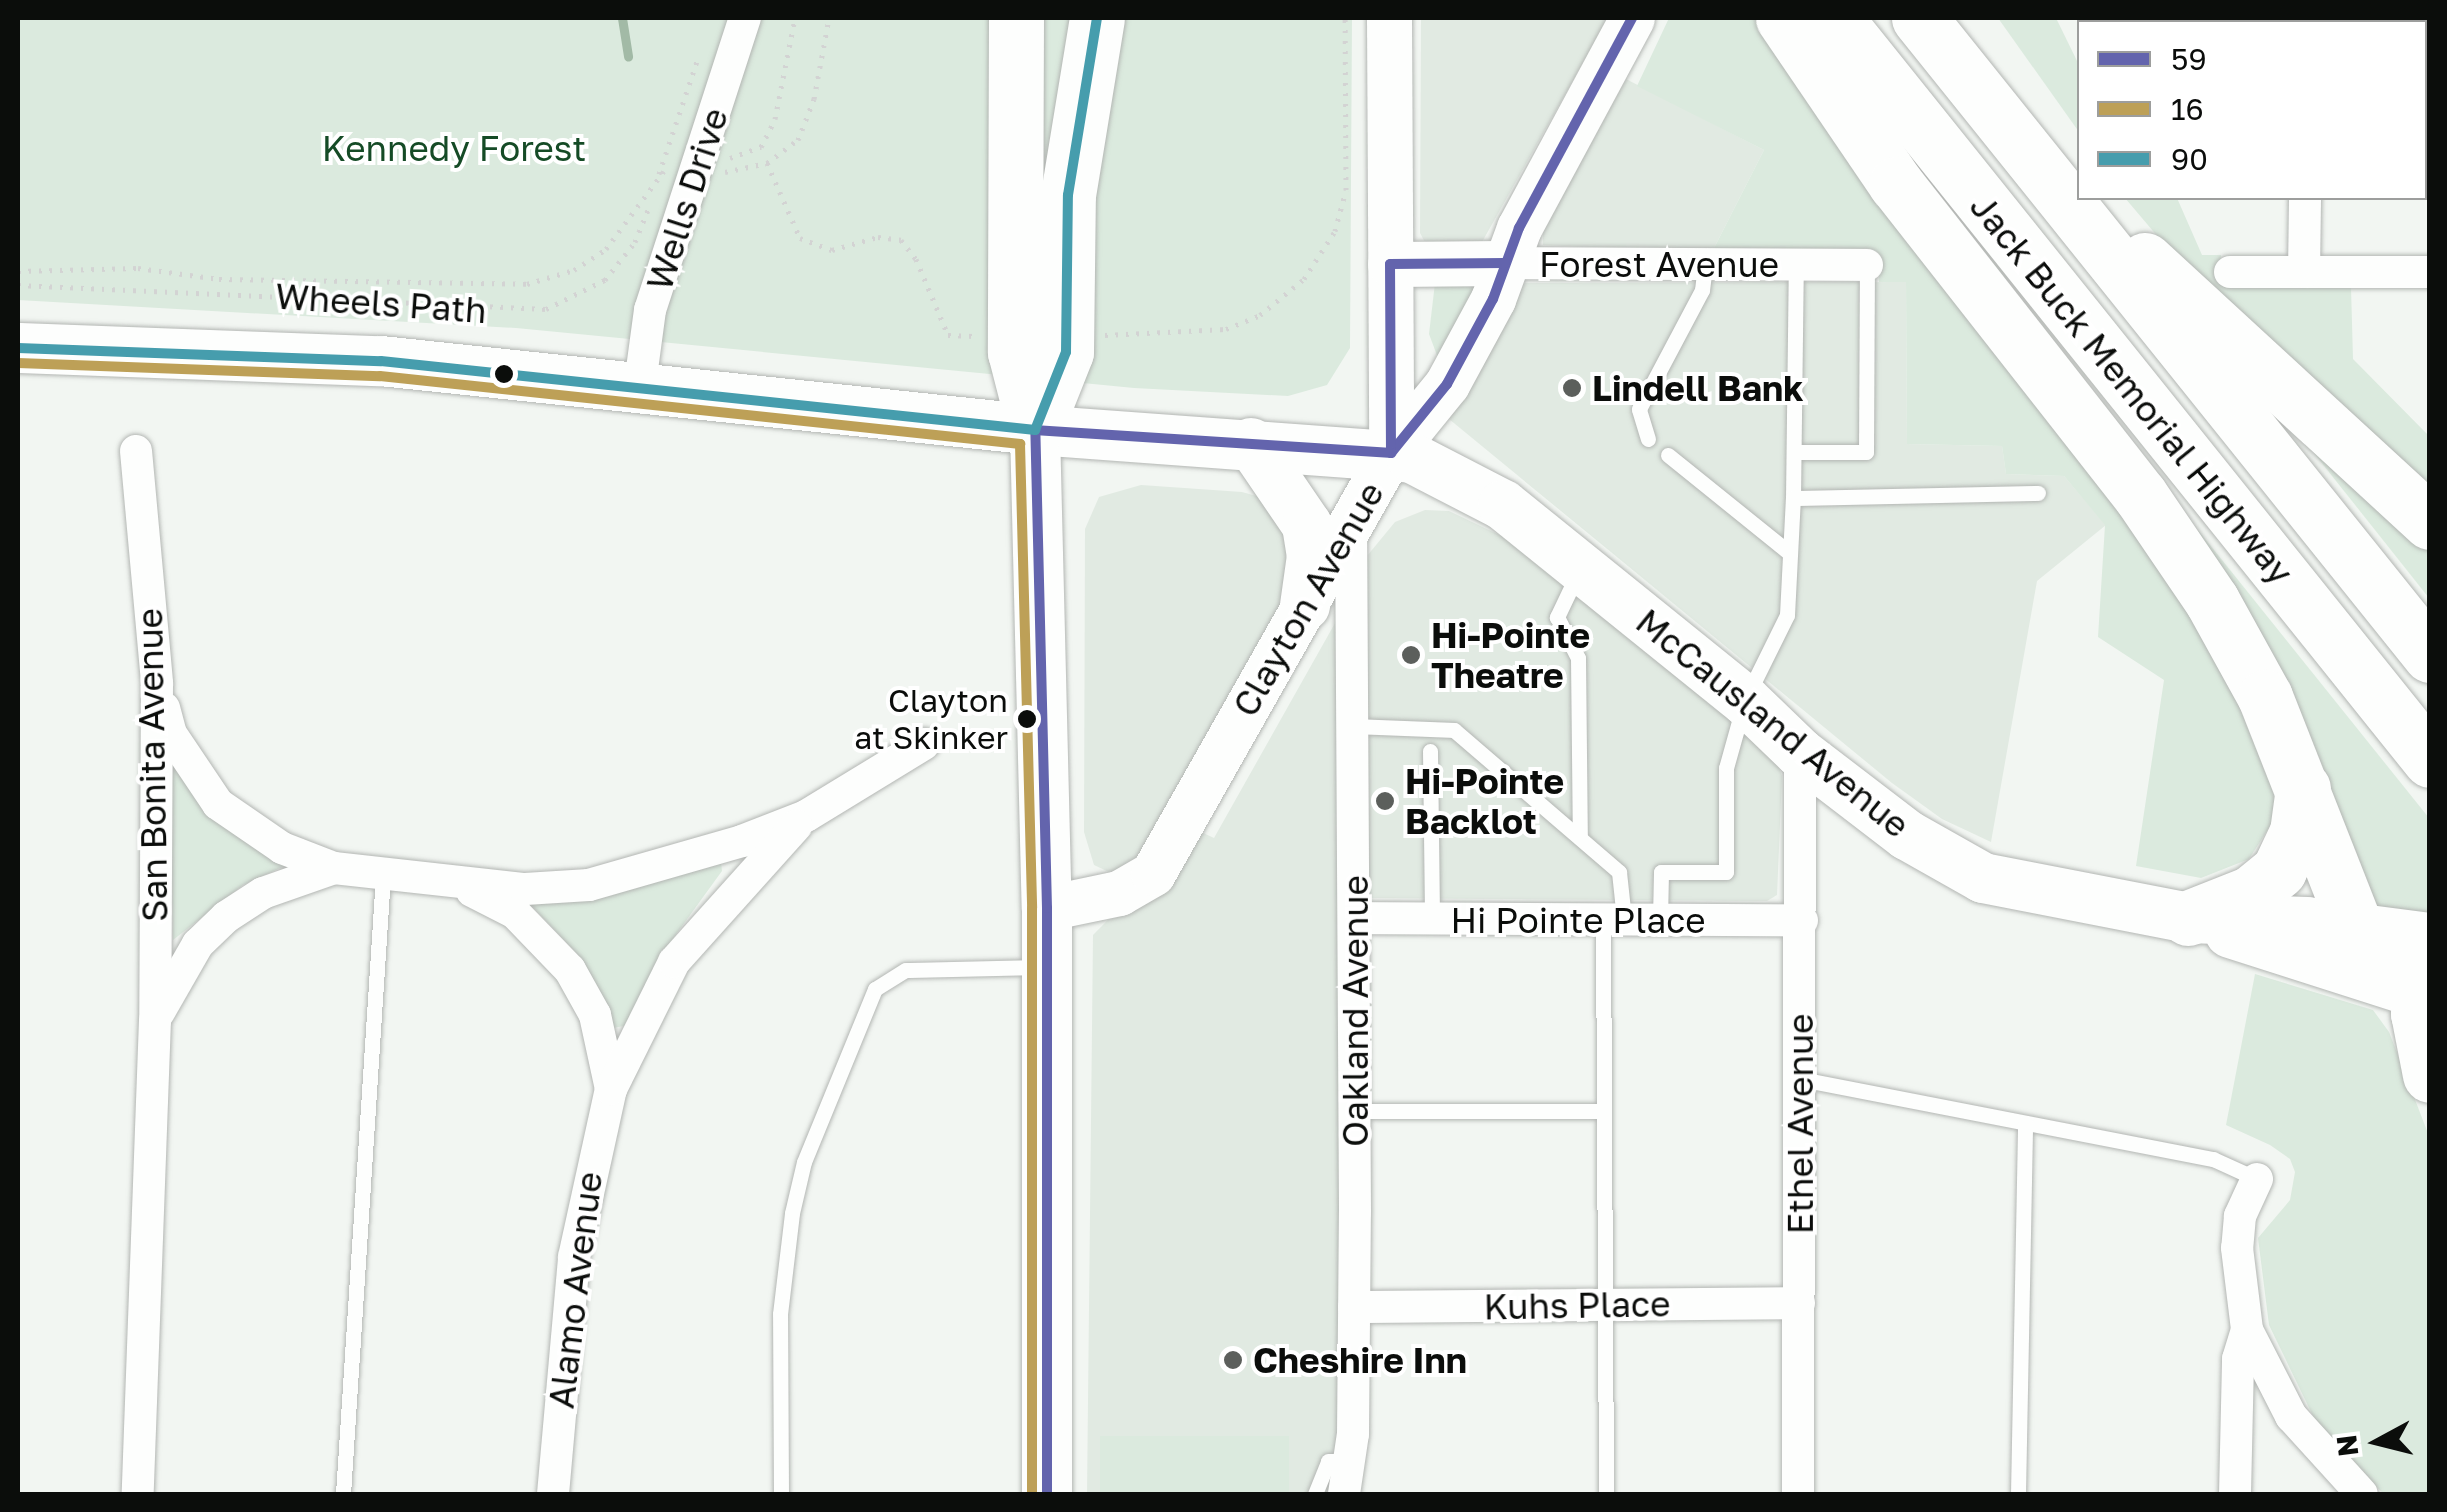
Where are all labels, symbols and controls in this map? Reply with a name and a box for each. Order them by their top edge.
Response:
legend [2077,20,2427,200]
text: 59 [2171,41,2207,77]
text: 16 [2171,91,2204,127]
street label: Wells Drive [638,103,736,295]
park label: Kennedy Forest [322,127,586,169]
text: 90 [2171,141,2208,177]
street label: Jack Buck Memorial Highway [1962,186,2302,592]
street label: Forest Avenue [1539,243,1779,285]
street label: Wheels Path [274,275,488,331]
unlabelled marker [494,364,514,384]
place label: Lindell Bank [1592,367,1804,409]
marker: Lindell Bank [1561,377,1583,399]
street label: Clayton Avenue [1224,474,1392,724]
street label: McCausland Avenue [1628,600,1918,846]
street label: San Bonita Avenue [128,608,176,922]
place label: Hi-Pointe Theatre [1431,614,1590,696]
marker: Hi-Pointe Theatre [1400,644,1422,666]
place label: Clayton at Skinker [854,682,1008,757]
marker: Clayton at Skinker [1017,709,1037,729]
place label: Hi-Pointe Backlot [1405,760,1564,842]
marker: Hi-Pointe Backlot [1374,790,1396,812]
street label: Oakland Avenue [1334,875,1376,1147]
street label: Hi Pointe Place [1450,899,1706,941]
street label: Ethel Avenue [1779,1014,1821,1234]
street label: Alamo Avenue [540,1169,610,1411]
street label: Kuhs Place [1483,1282,1671,1328]
place label: Cheshire Inn [1253,1339,1467,1381]
marker: Cheshire Inn [1222,1349,1244,1371]
north arrow [2327,1392,2427,1492]
text: N [2329,1433,2364,1458]

